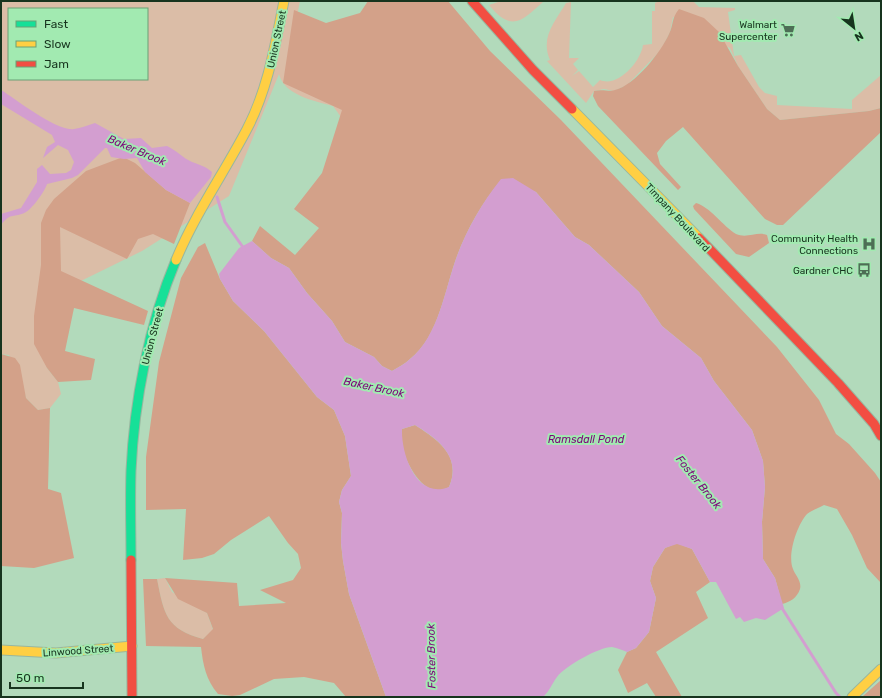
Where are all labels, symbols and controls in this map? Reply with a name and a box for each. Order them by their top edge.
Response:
legend [8,8,148,80]
north arrow [834,8,874,48]
street label: Union Street [265,9,289,69]
text: Fast [44,17,68,31]
place label: Walmart Supercenter [719,19,777,43]
supermarket icon: Walmart Supercenter [780,22,796,38]
text: N [852,29,865,44]
text: Slow [44,37,71,51]
text: Jam [44,57,69,71]
water label: Baker Brook [106,132,168,169]
street label: Timpany Boulevard [643,181,712,254]
place label: Community Health Connections [771,233,858,257]
hospital icon: Community Health Connections [861,236,877,252]
bus stop icon: Gardner CHC [856,262,872,278]
place label: Gardner CHC [793,265,853,277]
street label: Union Street [140,306,166,366]
water label: Baker Brook [342,375,406,400]
water label: Ramsdall Pond [548,433,625,446]
water label: Foster Brook [673,453,724,512]
water label: Foster Brook [424,623,439,689]
street label: Linwood Street [42,643,114,659]
scale bar [10,664,83,690]
text: 50 m [16,671,44,685]

